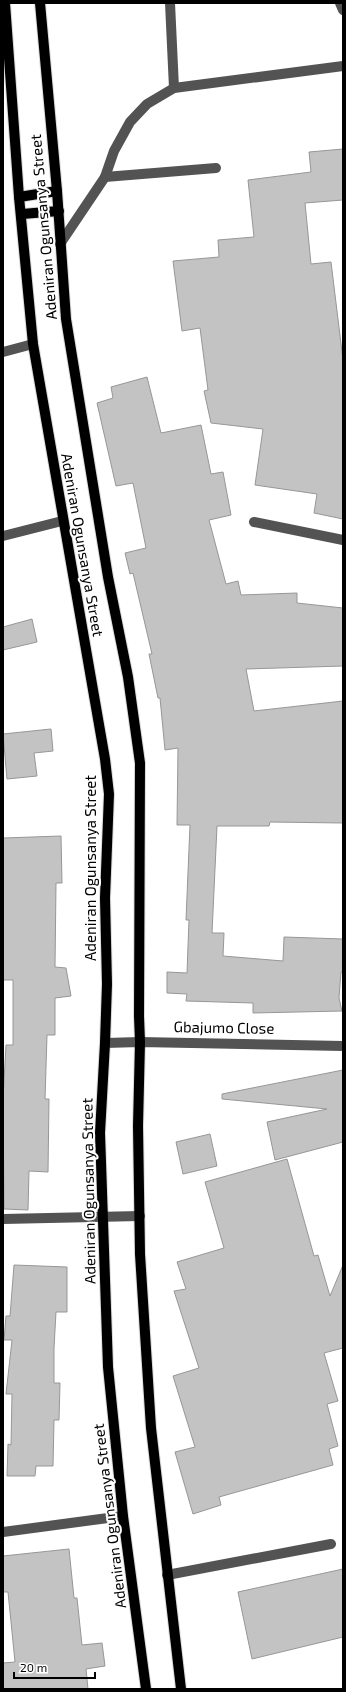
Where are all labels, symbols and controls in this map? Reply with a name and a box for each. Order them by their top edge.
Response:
street label: Adeniran Ogunsanya Street [26,133,60,321]
street label: Adeniran Ogunsanya Street [58,452,108,638]
street label: Adeniran Ogunsanya Street [81,775,99,961]
street label: Gbajumo Close [173,1017,275,1038]
street label: Adeniran Ogunsanya Street [77,1098,99,1284]
street label: Adeniran Ogunsanya Street [89,1422,129,1610]
scale bar [14,1654,95,1680]
text: 20 m [20,1660,47,1674]

